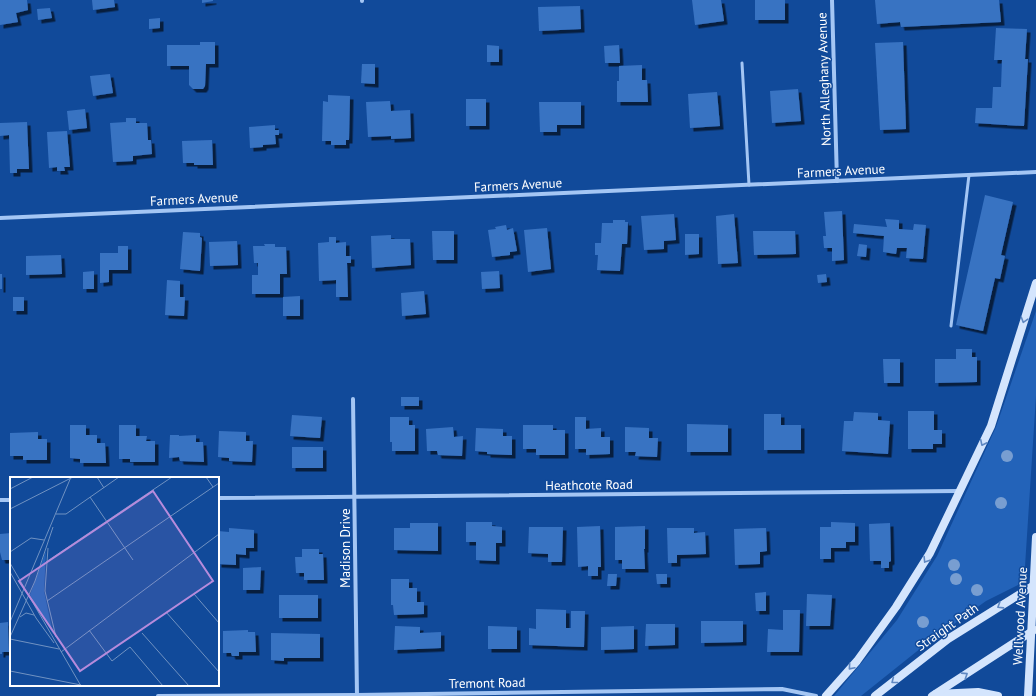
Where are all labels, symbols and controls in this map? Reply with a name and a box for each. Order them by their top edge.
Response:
street label: North Alleghany Avenue [813,12,835,146]
street label: Farmers Avenue [796,160,886,182]
street label: Farmers Avenue [473,174,563,196]
street label: Farmers Avenue [149,188,239,210]
one-way arrow [1020,317,1029,324]
one-way arrow [980,439,988,447]
street label: Heathcote Road [545,476,633,494]
inset map [10,477,219,686]
street label: Madison Drive [337,508,354,588]
one-way arrow [923,556,930,563]
street label: Wellwood Avenue [1009,566,1031,666]
street label: Straight Path [912,599,982,655]
one-way arrow [998,601,1005,608]
one-way arrow [849,662,856,669]
one-way arrow [961,672,968,680]
street label: Tremont Road [448,674,526,692]
one-way arrow [892,676,899,683]

